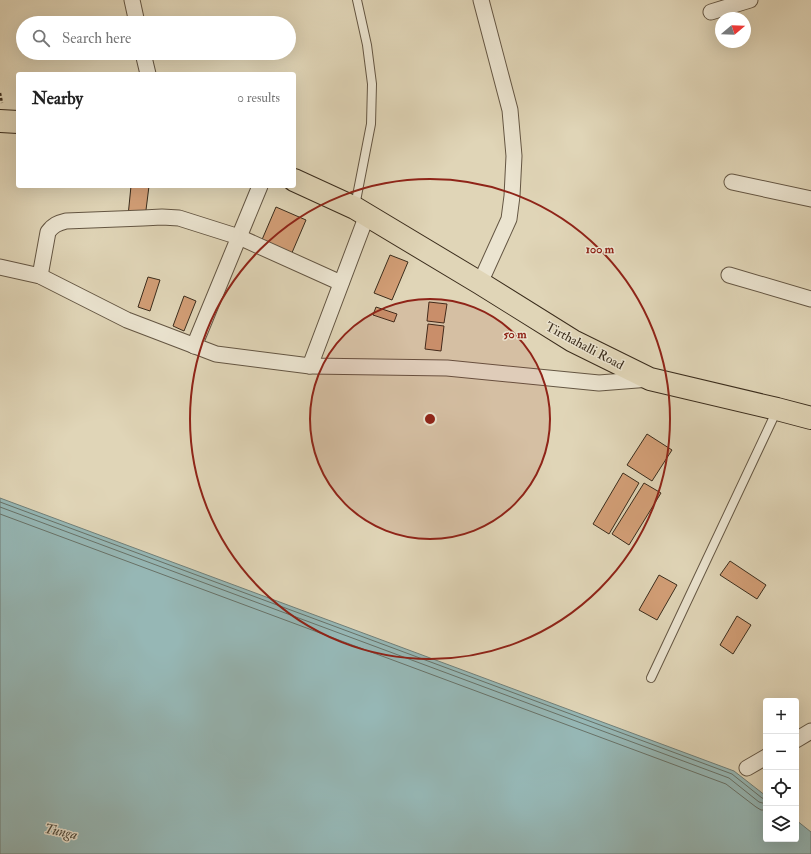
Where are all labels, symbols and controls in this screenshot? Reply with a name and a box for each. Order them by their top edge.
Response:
north arrow [715,12,751,48]
search box [16,16,296,60]
icon: search [30,27,52,49]
text: Search here [62,29,131,48]
text: Nearby [32,88,83,109]
text: 0 results [237,90,280,106]
text: 100 m [586,242,615,257]
street label: Tirthahalli Road [543,319,627,374]
text: 50 m [503,327,527,342]
centre of rings [423,412,437,426]
map controls [763,698,799,842]
button: + [763,698,799,734]
button: − [763,734,799,770]
button: locate [763,770,799,806]
button: layers [763,806,799,842]
water label: Tunga [43,820,79,843]

